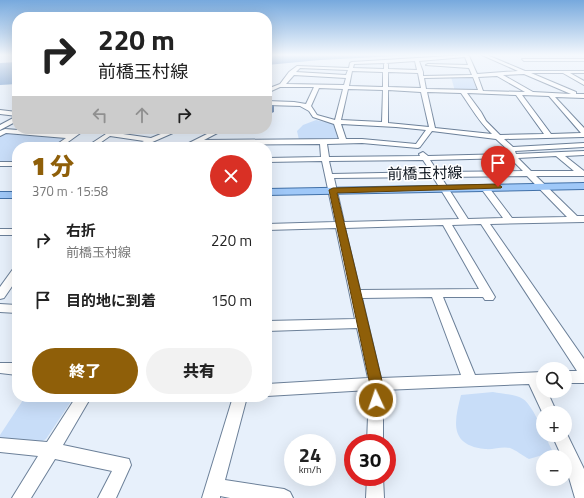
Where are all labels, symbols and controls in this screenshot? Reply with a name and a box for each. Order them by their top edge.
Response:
text: 220 m [98,18,175,61]
icon: right [32,28,84,80]
text: 前橋玉村線 [98,58,188,85]
icon: left [89,104,111,126]
icon: ahead [131,104,153,126]
icon: right [173,104,195,126]
pin [481,146,515,187]
text: 1 分 [32,148,74,184]
icon: arrive [487,152,509,174]
button: close [210,155,252,197]
street label: 前橋玉村線 [387,161,463,185]
text: 370 m · 15:58 [32,181,108,201]
text: 右折 [66,219,96,242]
icon: right [32,229,54,251]
text: 220 m [211,229,252,252]
text: 前橋玉村線 [66,242,131,262]
icon: arrive [32,289,54,311]
text: 目的地に到着 [66,289,156,312]
text: 150 m [211,289,252,312]
button: 終了 [32,348,138,394]
button: 共有 [146,348,252,394]
map controls [536,362,572,486]
button: search [536,362,572,398]
position arrow [355,379,397,421]
button: + [536,406,572,442]
speed limit sign: 30 [344,434,396,486]
text: 24 [299,439,321,470]
button: − [536,450,572,486]
text: km/h [299,462,321,477]

